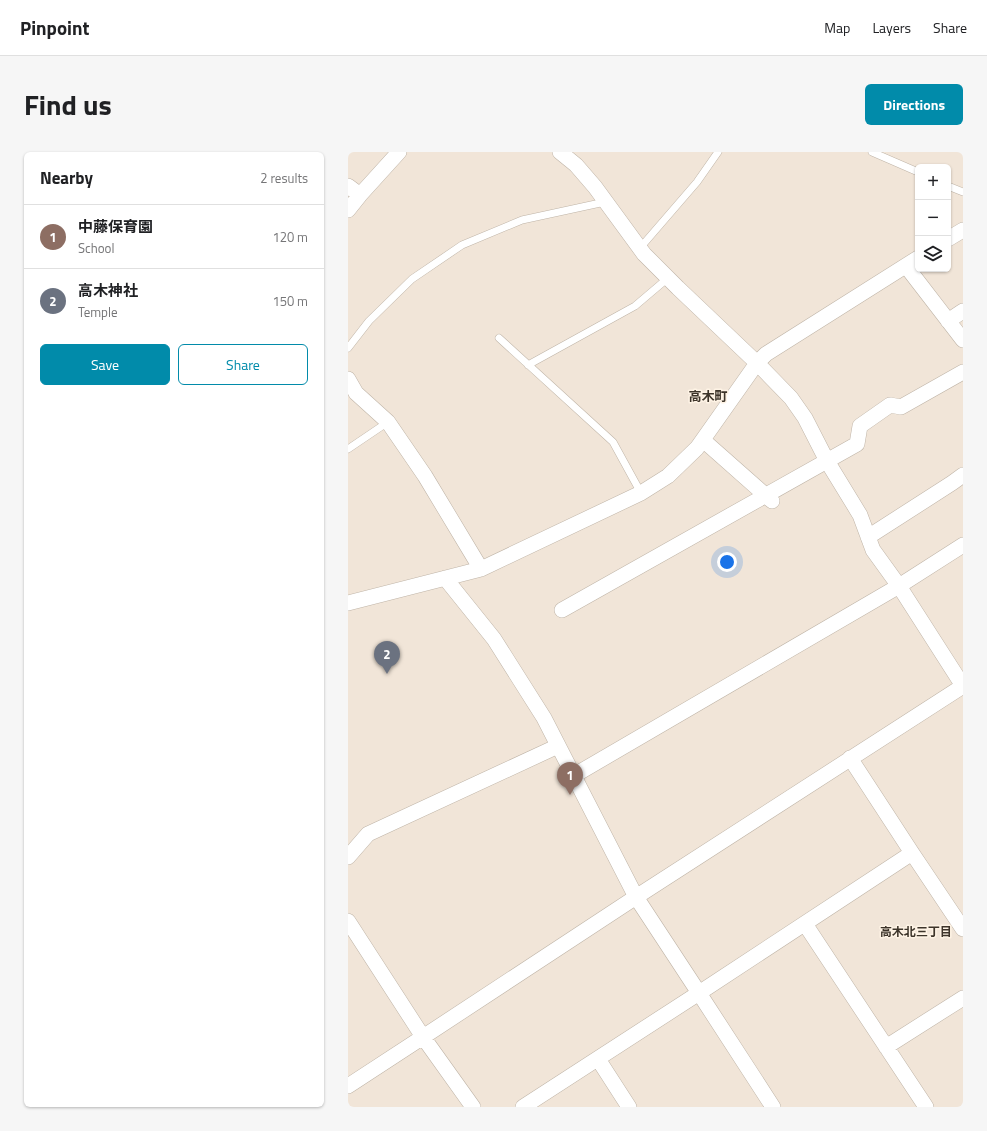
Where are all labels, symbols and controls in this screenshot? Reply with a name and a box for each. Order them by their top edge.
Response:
text: Pinpoint [20,13,89,42]
text: Map [824,17,850,38]
text: Layers [872,17,911,38]
text: Share [933,17,967,38]
text: Find us [24,83,112,126]
button: Directions [865,84,963,125]
map controls [915,164,951,272]
button: + [915,164,951,200]
text: Nearby [40,165,93,191]
text: 2 results [260,168,308,188]
button: − [915,200,951,236]
text: 中藤保育園 [78,215,153,238]
text: 1 [49,227,57,247]
text: 120 m [272,227,308,247]
button: layers [915,236,951,272]
text: School [78,238,114,258]
text: 高木神社 [78,279,138,302]
text: 2 [49,291,57,311]
text: 150 m [272,291,308,311]
text: Temple [78,302,118,322]
button: Save [40,344,170,385]
button: Share [178,344,308,385]
district label: 高木町 [688,386,728,406]
your location [717,552,737,572]
pin: 2 [374,641,400,674]
pin: 1 [557,762,583,795]
district label: 高木北三丁目 [880,922,952,941]

